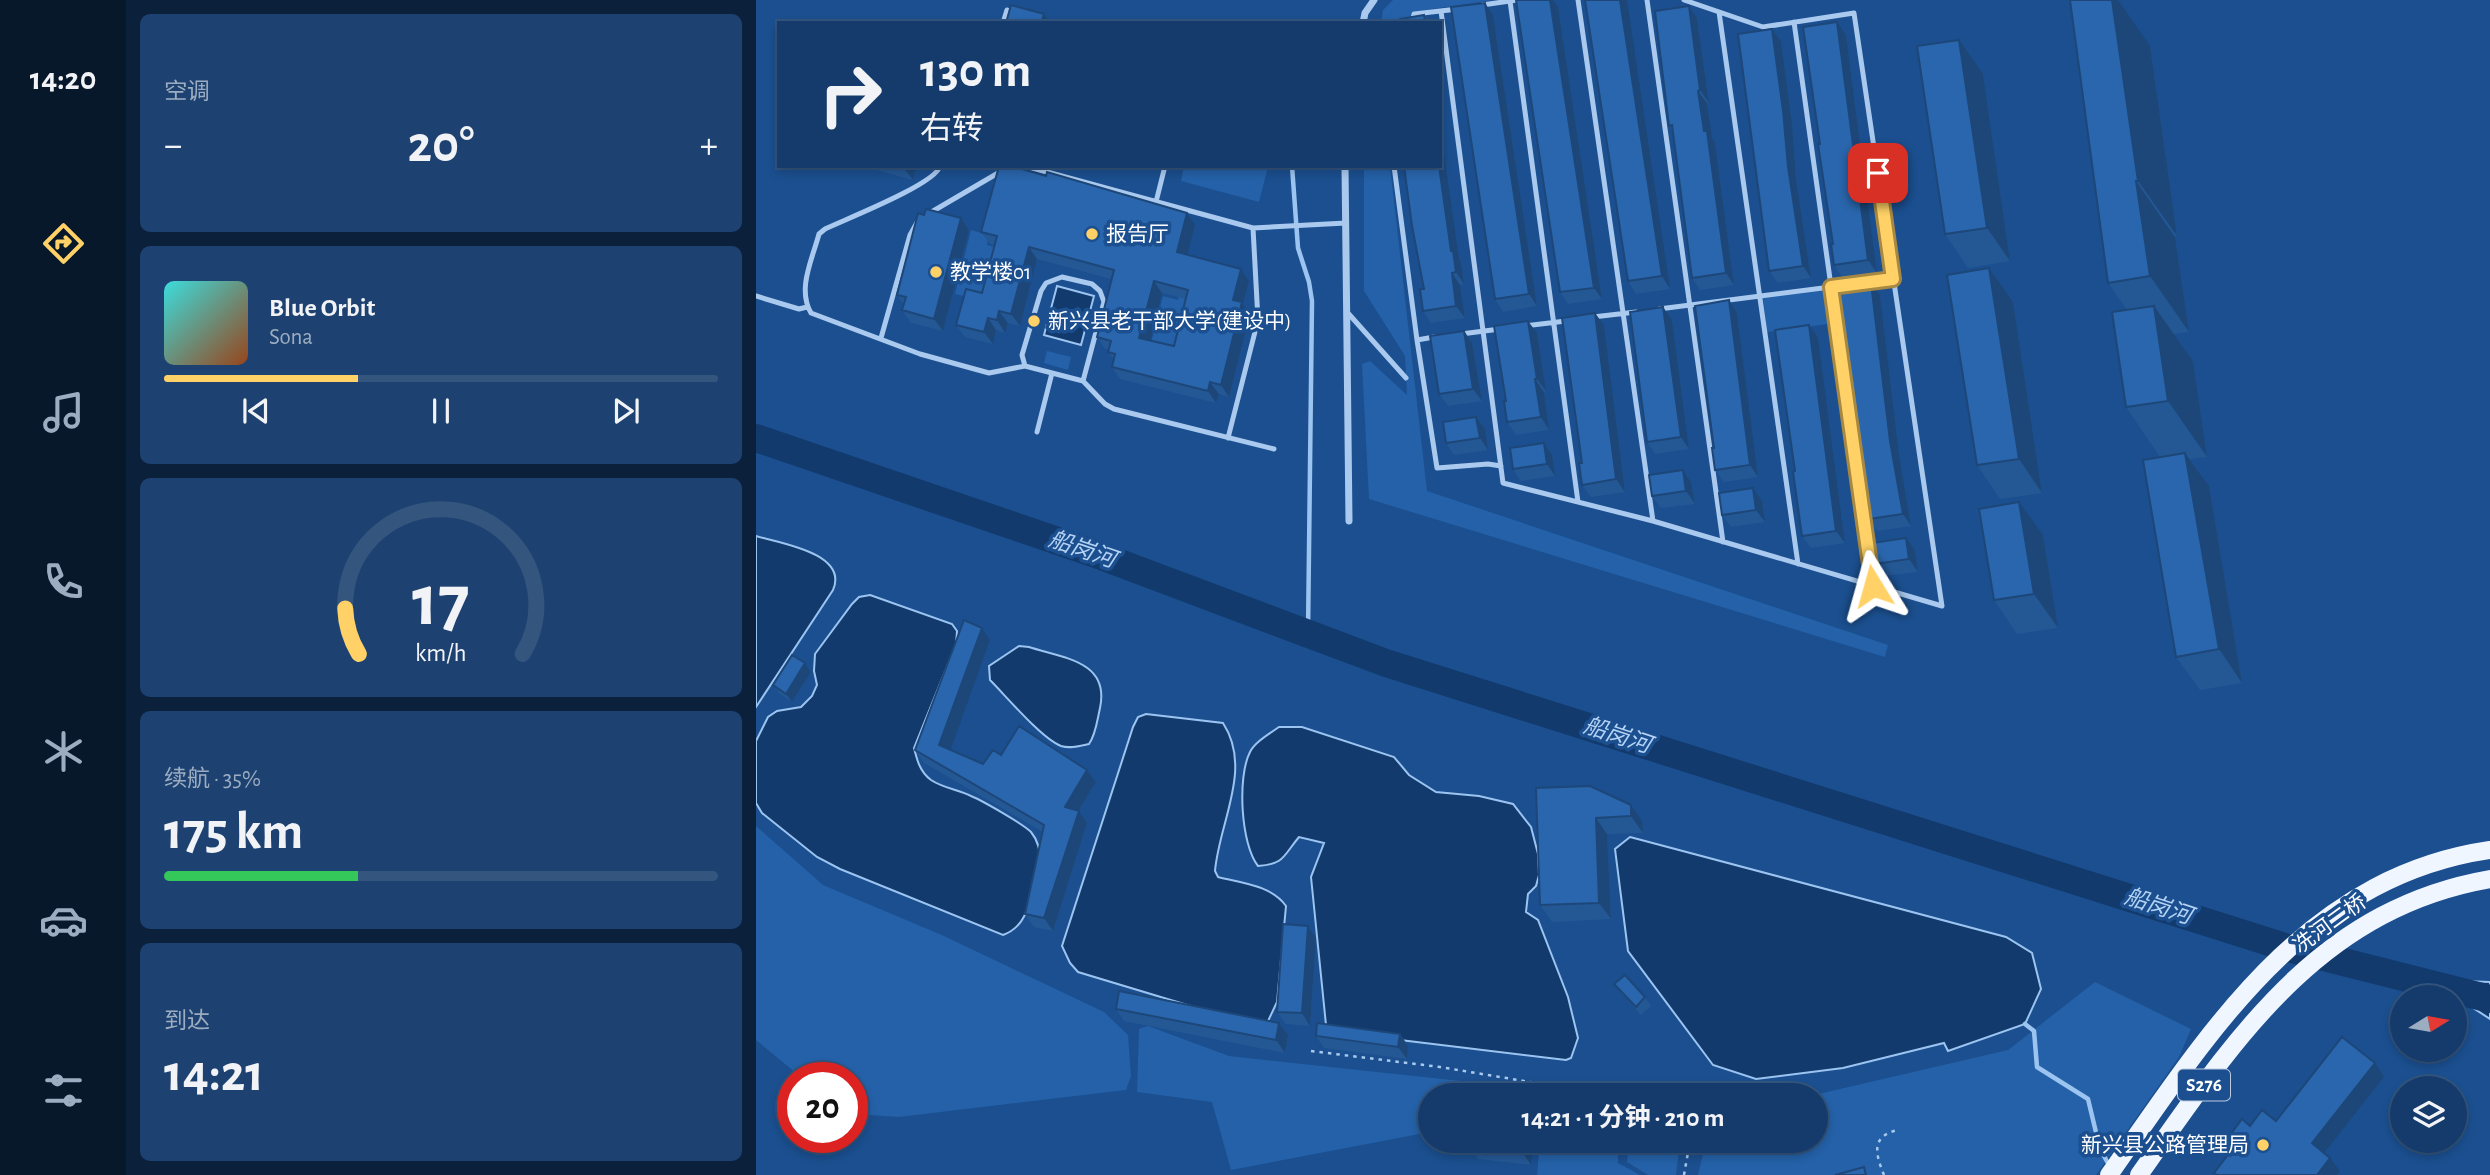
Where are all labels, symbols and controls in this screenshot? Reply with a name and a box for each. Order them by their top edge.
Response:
text: 130 m [920,47,1031,96]
icon: right [805,49,896,140]
text: 14:20 [30,63,96,95]
text: 空调 [164,81,210,104]
text: 右转 [920,113,984,145]
text: 20° [408,119,474,171]
text: − [164,127,182,165]
text: + [700,127,718,165]
pin [1848,143,1908,203]
icon: arrive [1859,154,1897,192]
icon: directions [39,219,88,268]
place label: 报告厅 [1106,223,1169,245]
marker: 报告厅 [1084,226,1100,242]
place label: 教学楼01 [950,261,1031,283]
marker: 教学楼01 [928,264,944,280]
text: Blue Orbit [269,295,375,321]
place label: 新兴县老干部大学(建设中) [1048,310,1291,332]
marker: 新兴县老干部大学(建设中) [1026,313,1042,329]
text: Sona [269,326,313,349]
icon: music [39,388,88,437]
icon: previous [237,392,275,430]
icon: pause [422,392,460,430]
icon: next [607,392,645,430]
water label: 船岗河 [1046,526,1123,573]
position arrow [1836,549,1910,623]
icon: phone [39,557,88,606]
text: 17 [412,566,470,639]
text: km/h [415,640,467,665]
water label: 船岗河 [1581,712,1658,759]
icon: climate [39,727,88,776]
text: 续航 · 35% [164,768,261,791]
text: 175 km [164,806,303,858]
water label: 船岗河 [2122,883,2199,930]
street label: 冼河二桥 [2289,890,2370,957]
icon: car [39,896,88,945]
north arrow [2390,985,2468,1062]
map controls [2390,985,2467,1153]
text: 到达 [164,1010,210,1033]
text: 14:21 [164,1048,264,1100]
speed limit sign: 20 [777,1062,868,1153]
icon: filters [39,1066,88,1115]
road number: S276 [2178,1070,2230,1100]
button: layers [2390,1076,2467,1153]
text: 14:21 · 1 分钟 · 210 m [1522,1105,1724,1131]
place label: 新兴县公路管理局 [2081,1134,2249,1156]
marker: 新兴县公路管理局 [2255,1137,2271,1153]

